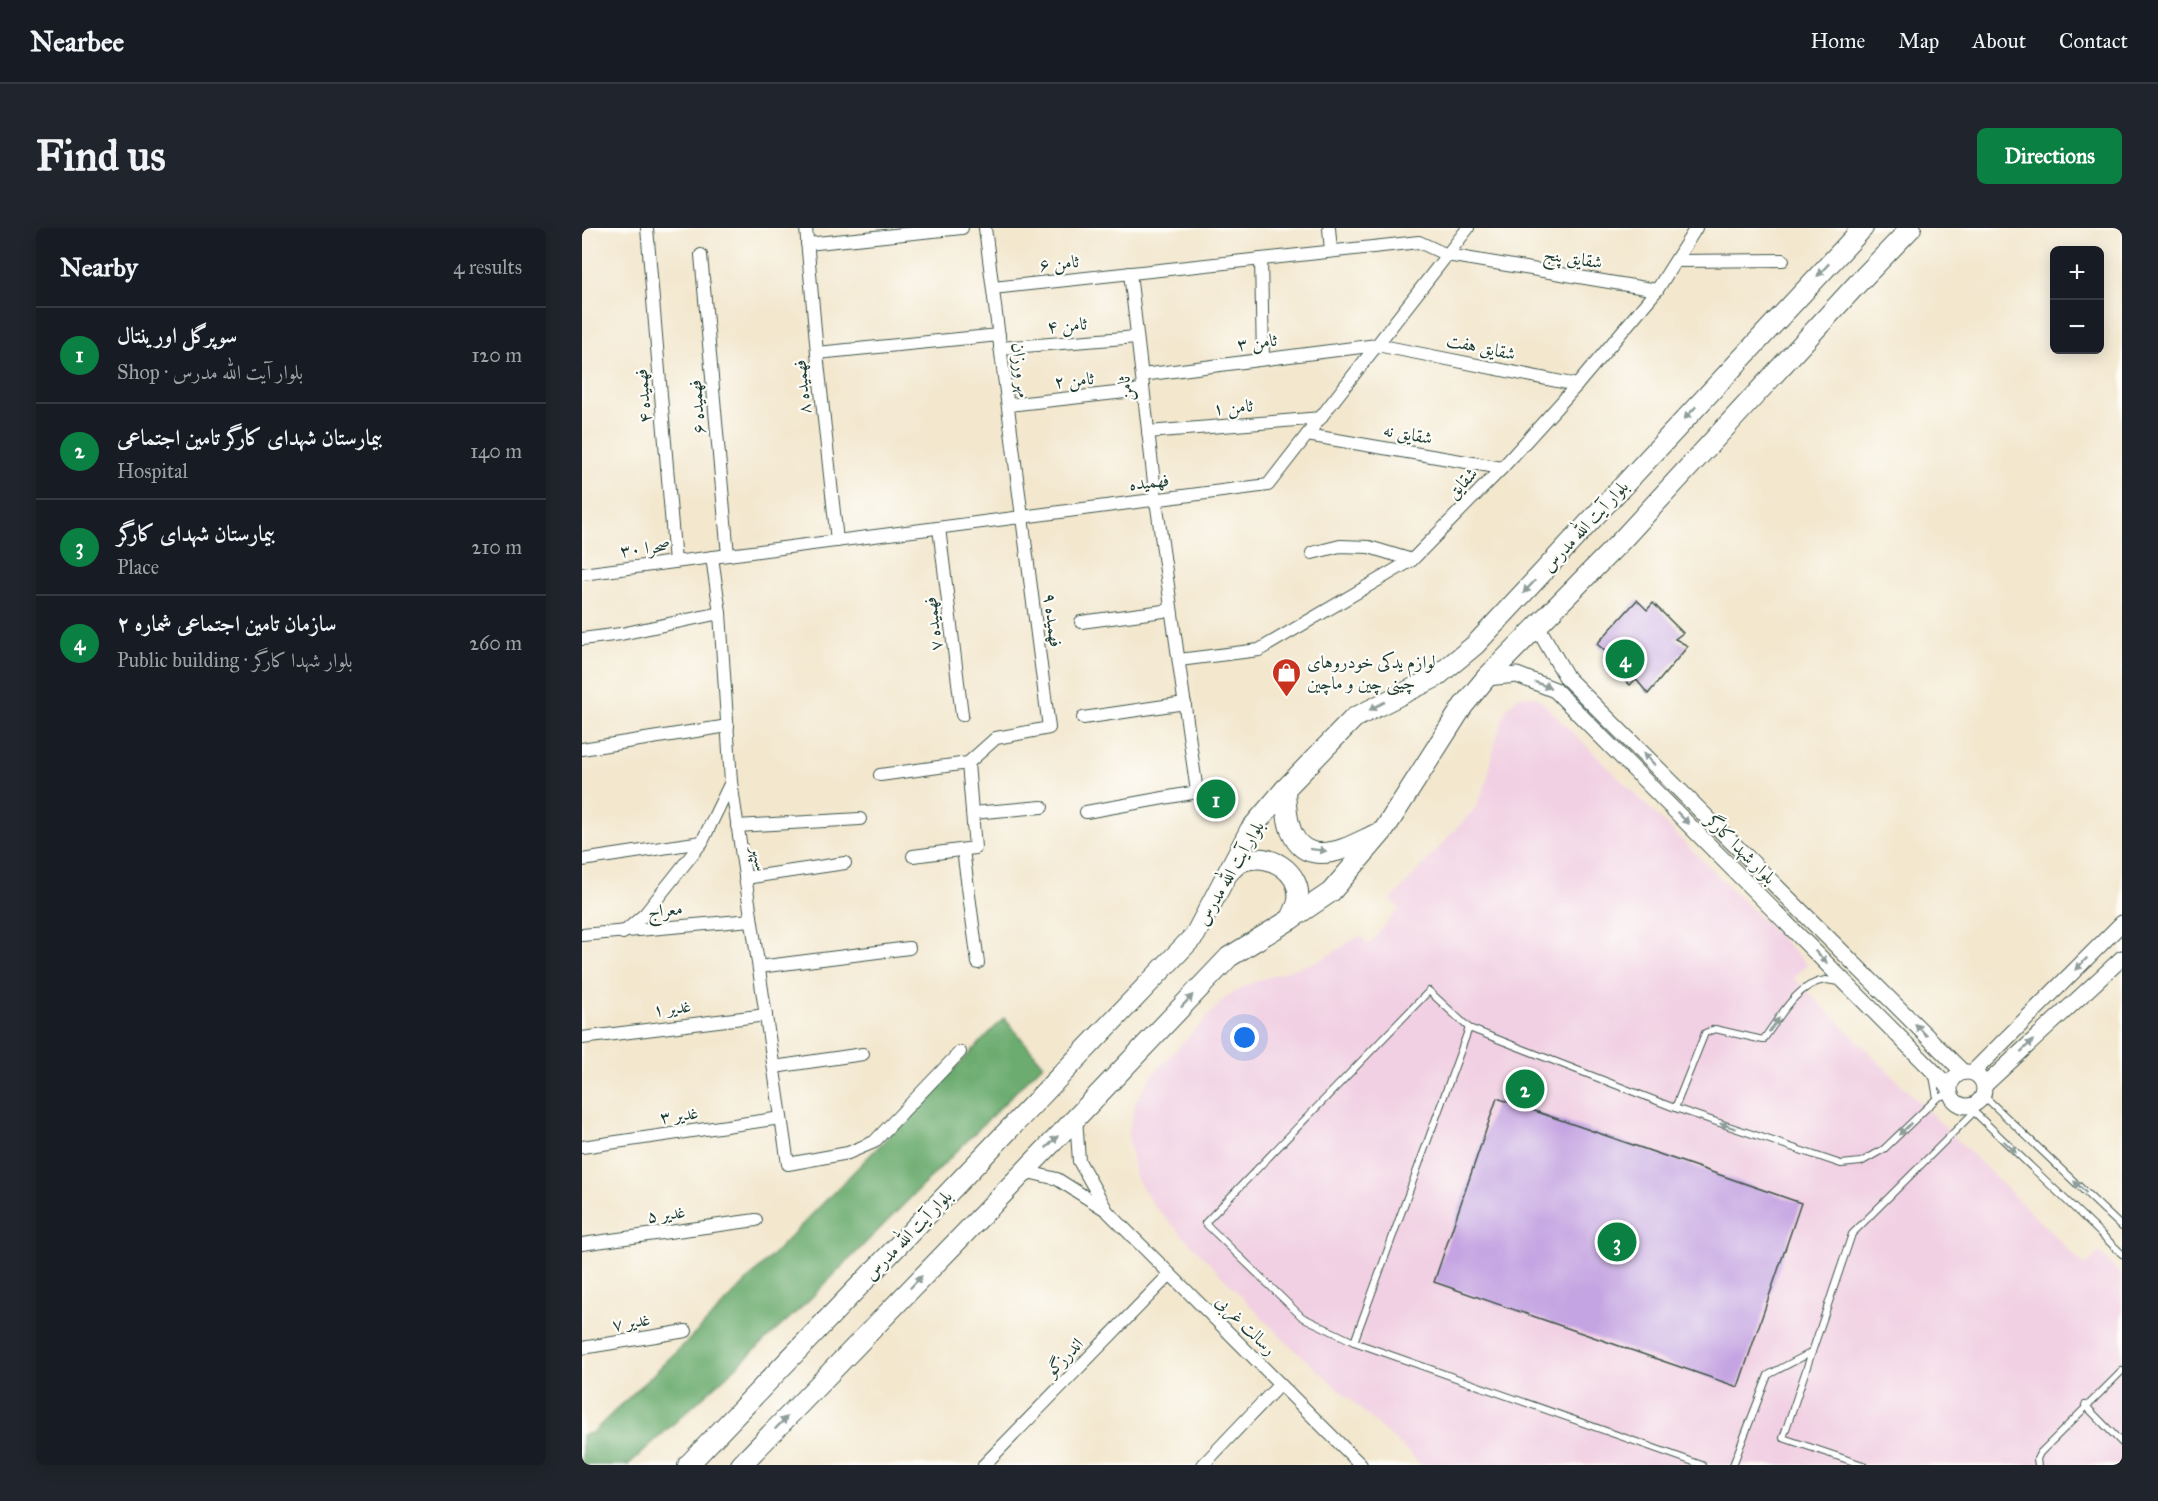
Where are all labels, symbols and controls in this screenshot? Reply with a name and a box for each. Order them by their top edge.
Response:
text: Nearbee [30,24,124,59]
text: Home [1810,28,1865,54]
text: Map [1898,28,1939,54]
text: About [1972,28,2026,54]
text: Contact [2059,28,2128,54]
button: Directions [1977,128,2122,184]
text: Find us [36,130,166,182]
street label: شقایق پنج [1541,243,1604,278]
map controls [2050,246,2104,354]
button: + [2050,246,2104,300]
street label: ثامن ۶ [1038,250,1081,277]
text: Nearby [60,251,138,283]
text: 4 results [453,255,522,279]
one-way arrow [1816,263,1830,278]
button: − [2050,300,2104,354]
street label: ثامن ۴ [1046,312,1089,339]
text: سوپرگل اورینتال [117,322,237,349]
street label: ثامن ۳ [1236,329,1279,356]
street label: شقایق هفت [1444,329,1518,365]
street label: مهر ورزان [1006,341,1035,399]
text: 1 [76,343,83,367]
text: 120 m [471,343,522,367]
street label: فهمیده ۸ [788,359,816,415]
text: Shop · بلوار آیت الله مدرس [117,360,303,384]
street label: ثامن ۲ [1053,367,1096,394]
street label: فهمیده ۴ [630,368,656,424]
street label: ثامن [1112,374,1138,403]
street label: فهمیده ۶ [684,379,710,435]
street label: ثامن ۱ [1212,394,1255,421]
one-way arrow [1683,406,1697,421]
street label: شقایق نه [1382,419,1434,449]
text: بیمارستان شهدای کارگر تامین اجتماعی [117,424,382,451]
text: 2 [75,439,84,463]
text: 140 m [470,439,522,463]
text: Hospital [117,459,188,483]
street label: شقایق [1442,463,1482,503]
street label: فهمیده [1128,469,1170,495]
street label: بلوار آیت الله مدرس [1535,474,1634,577]
text: بیمارستان شهدای کارگر [117,520,275,547]
street label: صحرا ۳۰ [619,534,672,563]
text: 3 [76,535,84,559]
text: 210 m [472,535,522,559]
text: Place [117,555,159,579]
one-way arrow [1522,579,1536,593]
street label: فهمیده ۹ [1039,592,1067,648]
street label: فهمیده ۷ [919,596,947,652]
text: سازمان تامین اجتماعی شماره ۲ [117,610,336,637]
text: 4 [74,631,85,655]
text: 260 m [469,631,522,655]
pin: 4 [1606,636,1644,682]
text: Public building · بلوار شهدا کارگر [117,648,353,672]
place label: لوازم یدکی خودروهای چینی چین و ماچین [1307,650,1436,696]
shop icon: لوازم یدکی خودروهای چینی چین و ماچین [1270,656,1302,698]
one-way arrow [1534,680,1552,690]
one-way arrow [1369,702,1386,711]
one-way arrow [1642,752,1656,767]
pin: 1 [1196,776,1236,822]
street label: بلوار شهدا کارگر [1699,807,1781,889]
one-way arrow [1676,811,1690,825]
street label: بلوار آیت الله مدرس [1189,815,1270,930]
street label: سپهر [746,843,773,873]
one-way arrow [1309,846,1328,855]
street label: معراج [646,897,684,928]
one-way arrow [1813,949,1827,963]
one-way arrow [2074,957,2088,971]
one-way arrow [1179,994,1193,1008]
street label: غدیر ۱ [652,995,692,1021]
one-way arrow [1768,1018,1780,1034]
your location [1230,1023,1259,1052]
one-way arrow [1915,1024,1929,1038]
one-way arrow [2019,1040,2034,1053]
pin: 2 [1506,1066,1544,1112]
street label: غدیر ۳ [658,1101,700,1129]
one-way arrow [1719,1121,1737,1130]
one-way arrow [1897,1122,1912,1136]
one-way arrow [1045,1135,1059,1150]
one-way arrow [2002,1139,2016,1153]
one-way arrow [2072,1180,2087,1194]
street label: بلوار آیت الله مدرس [857,1183,957,1286]
street label: غدیر ۵ [645,1200,687,1228]
pin: 3 [1598,1220,1636,1264]
one-way arrow [909,1276,923,1290]
street label: رسالت غربی [1210,1290,1281,1361]
street label: غدیر ۷ [610,1308,652,1336]
street label: اندرزگو [1039,1333,1088,1382]
one-way arrow [774,1416,788,1430]

